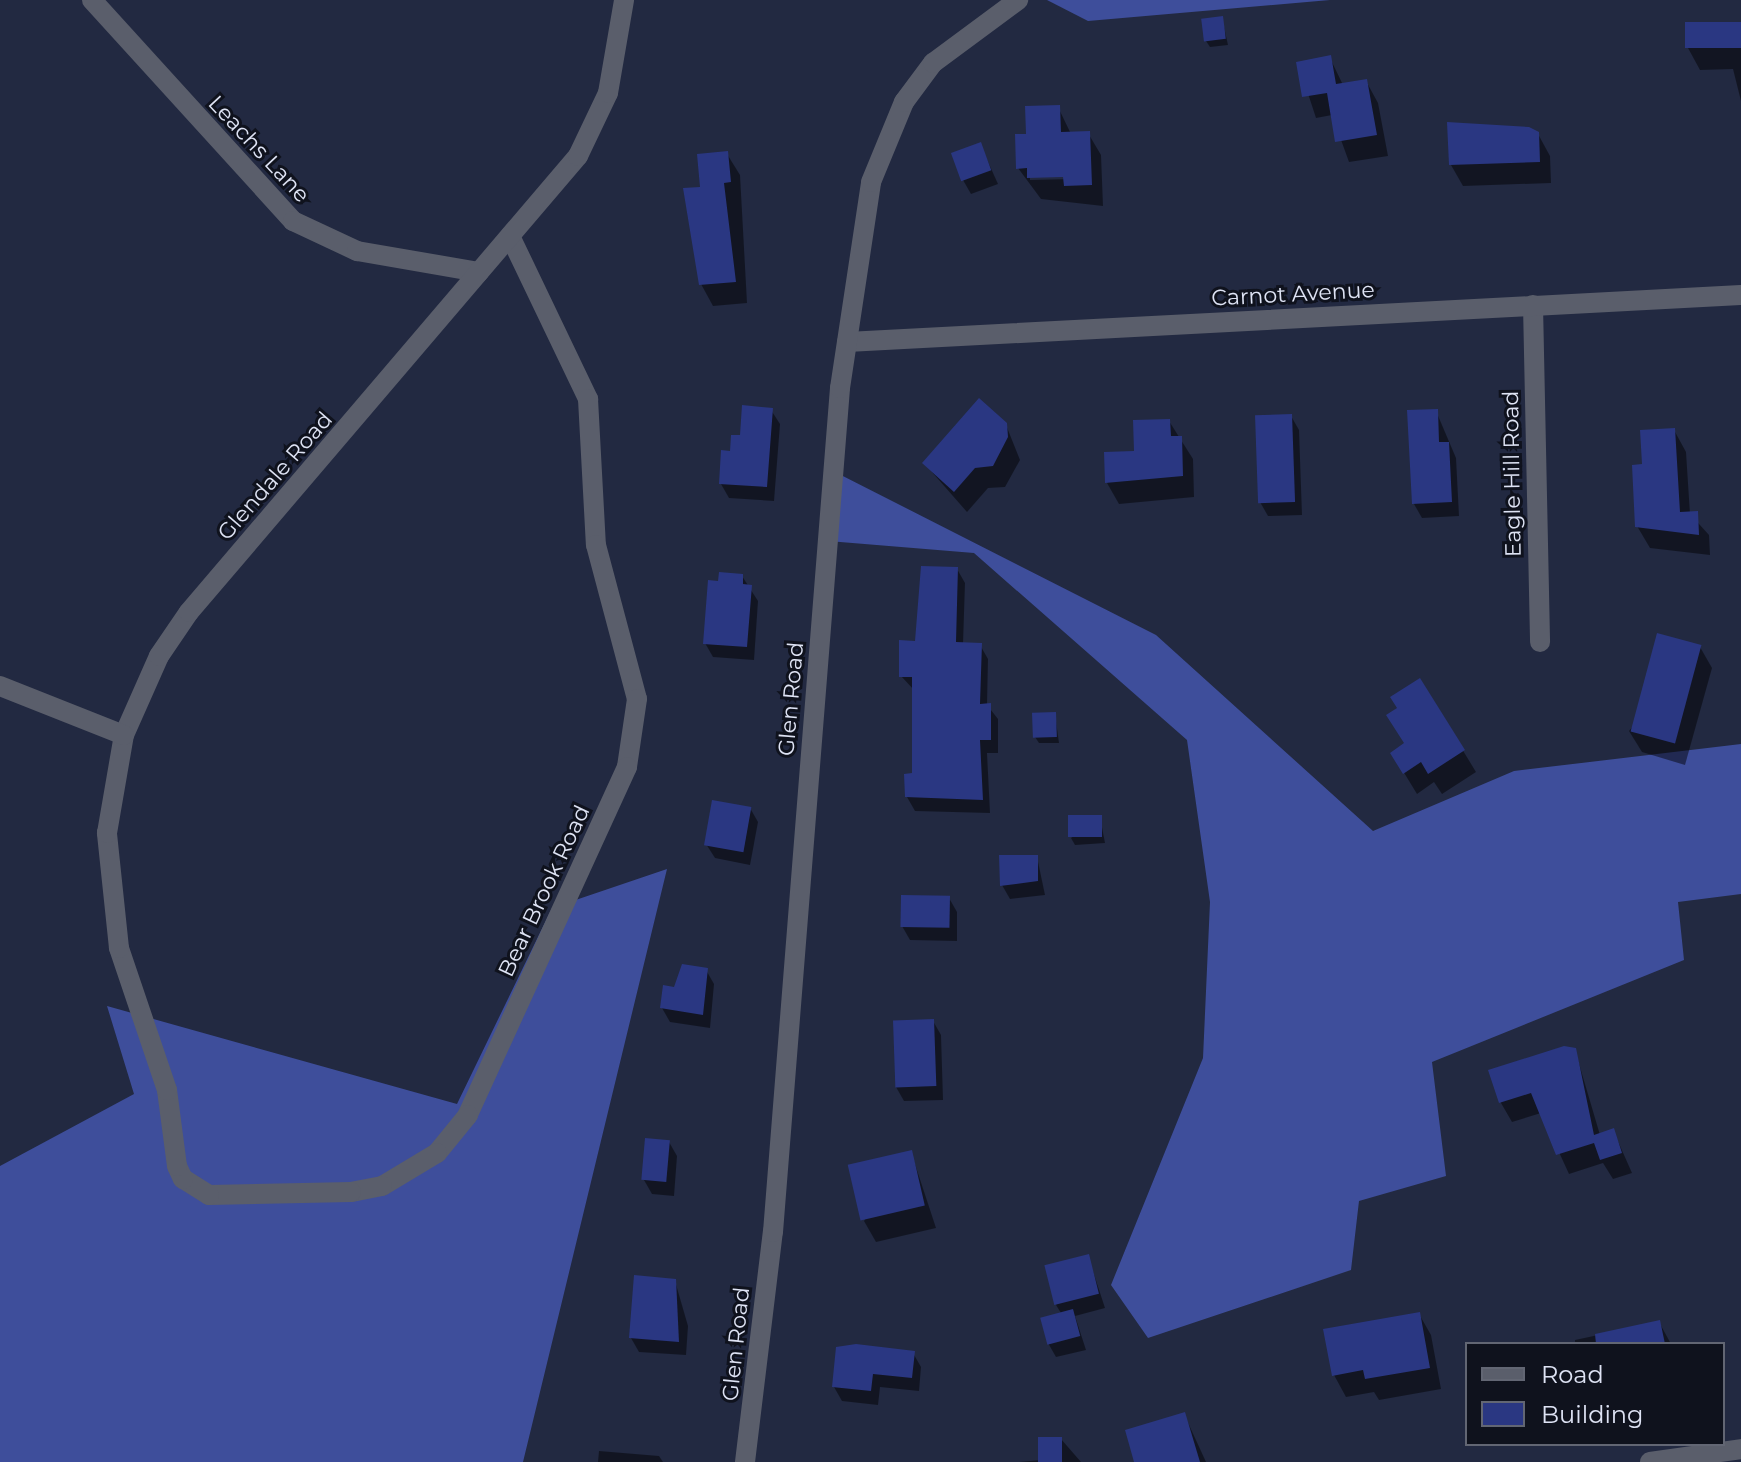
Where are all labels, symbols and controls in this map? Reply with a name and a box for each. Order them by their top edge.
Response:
street label: Leachs Lane [203,90,315,208]
street label: Carnot Avenue [1211,277,1375,311]
street label: Eagle Hill Road [1497,391,1527,557]
street label: Glendale Road [212,406,338,546]
street label: Glen Road [773,641,809,757]
street label: Bear Brook Road [493,801,595,981]
street label: Glen Road [717,1286,755,1402]
legend [1465,1342,1725,1446]
text: Road [1541,1360,1604,1389]
text: Building [1541,1400,1644,1429]

